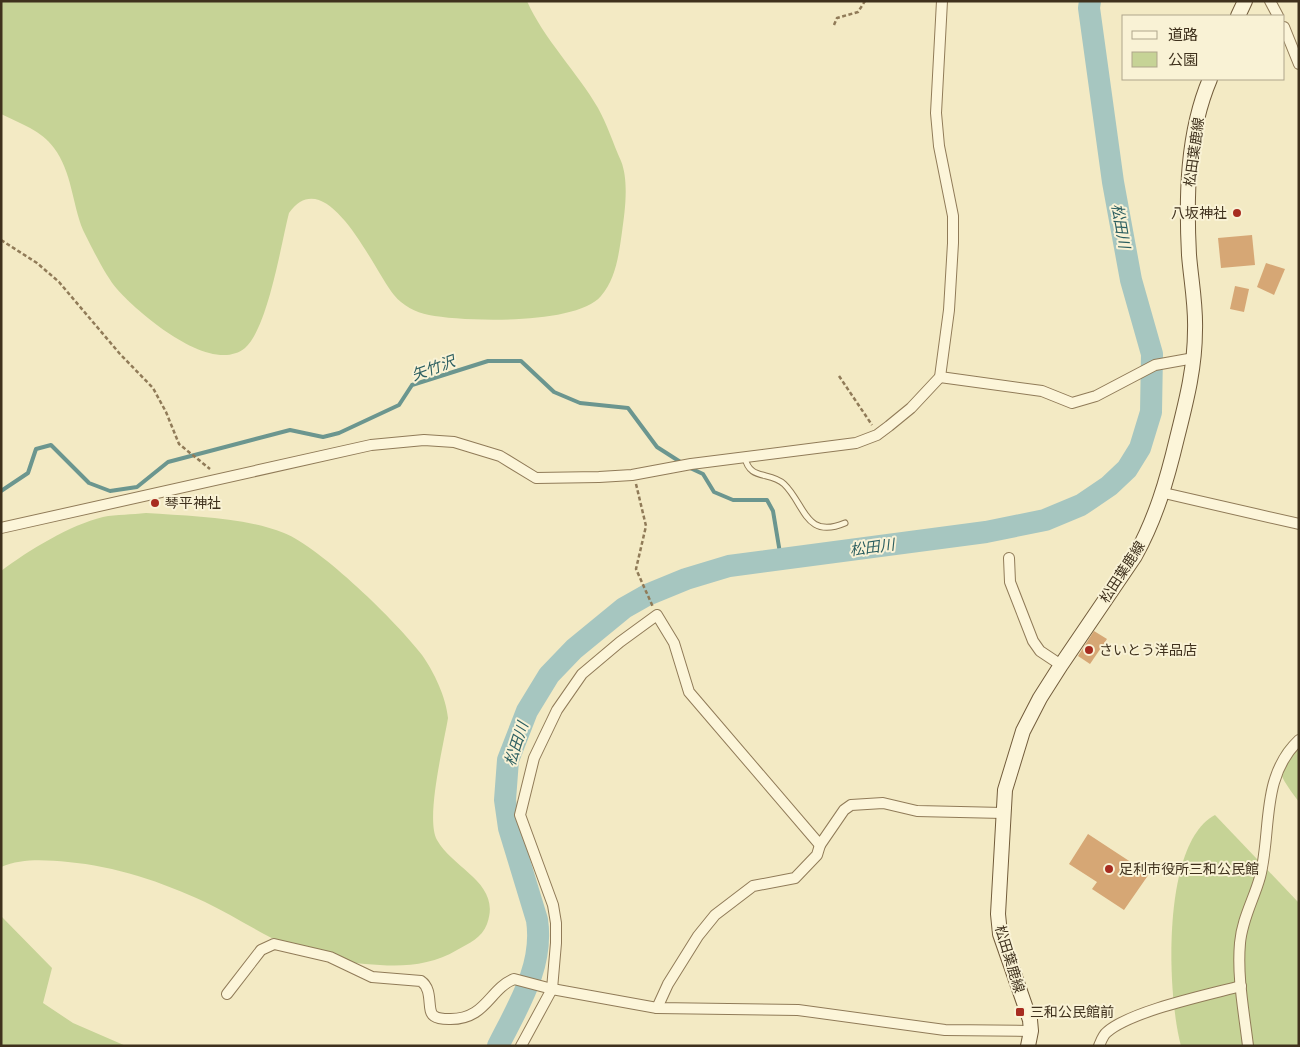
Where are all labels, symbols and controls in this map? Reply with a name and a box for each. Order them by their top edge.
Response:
legend [1122,15,1285,80]
text: 道路 [1168,25,1198,44]
text: 公園 [1168,50,1198,69]
street label: 松田葉鹿線 [1180,116,1208,188]
water label: 松田川 [1108,202,1135,252]
place label: 八坂神社 [1171,204,1227,222]
marker: 八坂神社 [1231,207,1243,219]
water label: 矢竹沢 [409,351,459,385]
place label: 琴平神社 [165,494,221,512]
marker: 琴平神社 [149,497,161,509]
water label: 松田川 [848,534,898,560]
street label: 松田葉鹿線 [1095,538,1149,606]
place label: さいとう洋品店 [1099,641,1197,659]
marker: さいとう洋品店 [1083,644,1095,656]
water label: 松田川 [500,718,533,768]
place label: 足利市役所三和公民館 [1119,860,1259,878]
marker: 足利市役所三和公民館 [1103,863,1115,875]
street label: 松田葉鹿線 [991,923,1029,995]
place label: 三和公民館前 [1030,1003,1114,1021]
marker: 三和公民館前 [1014,1006,1026,1018]

